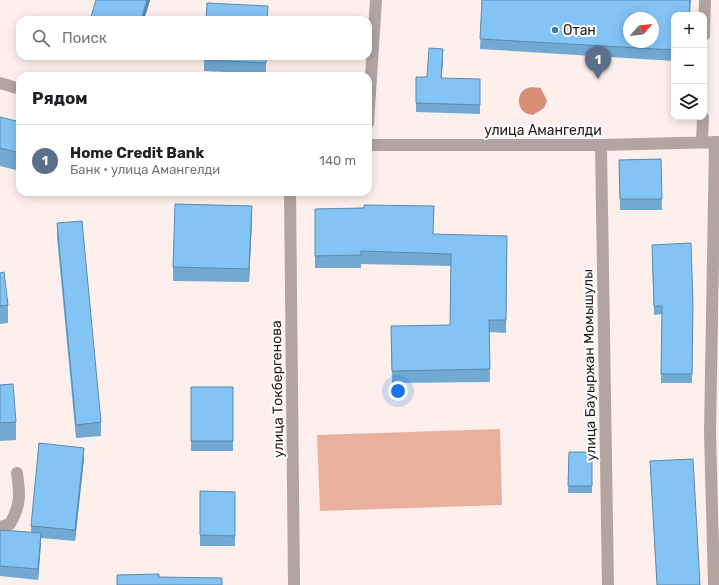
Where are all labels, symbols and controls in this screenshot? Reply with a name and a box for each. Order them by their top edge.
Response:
north arrow [623,12,659,48]
map controls [671,12,707,120]
button: + [671,12,707,48]
search box [16,16,372,60]
place label: Отан [563,22,596,39]
marker: Отан [550,25,560,35]
icon: search [30,27,52,49]
text: Поиск [62,29,107,47]
pin: 1 [585,46,611,79]
button: − [671,48,707,84]
button: layers [671,84,707,120]
text: Рядом [32,88,88,108]
street label: улица Амангелди [484,122,602,139]
text: Home Credit Bank [70,144,204,162]
text: 1 [42,153,48,168]
text: 140 m [319,153,356,168]
text: Банк · улица Амангелди [70,162,220,177]
street label: улица Бауыржан Момышулы [579,269,600,461]
street label: улица Токбергенова [268,320,287,458]
your location [388,381,408,401]

